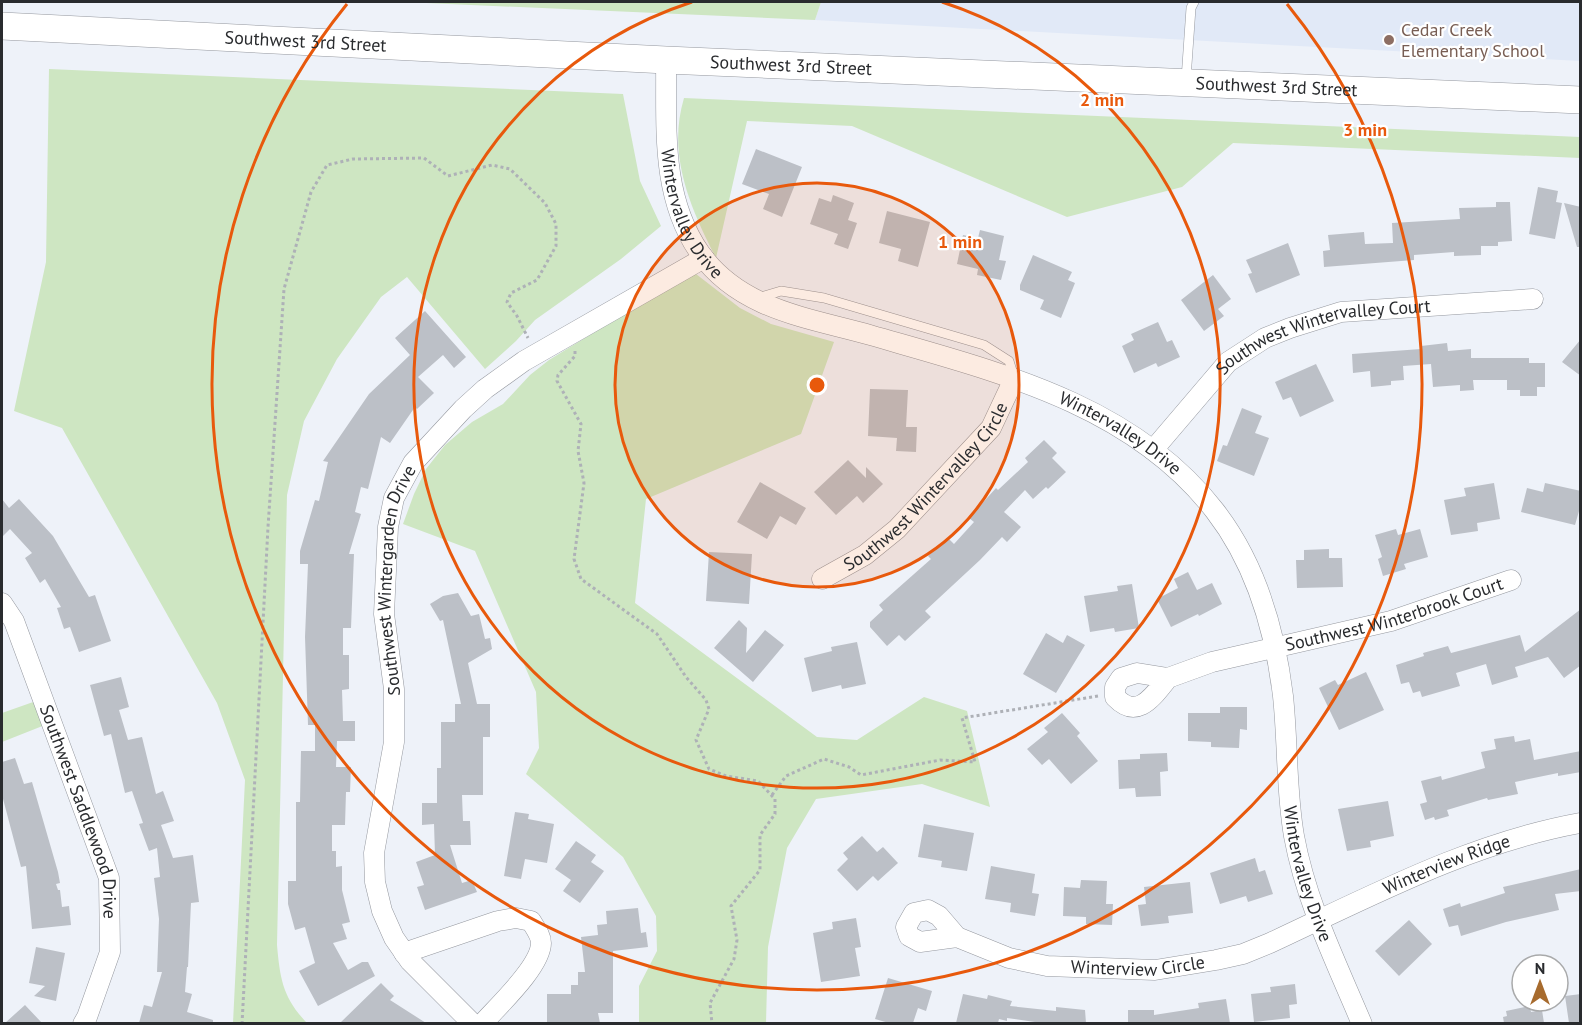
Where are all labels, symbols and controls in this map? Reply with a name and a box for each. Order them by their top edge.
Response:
place label: Cedar Creek Elementary School [1401,18,1545,62]
street label: Southwest 3rd Street [224,25,387,57]
marker: Cedar Creek Elementary School [1382,33,1396,47]
street label: Southwest 3rd Street [710,50,872,80]
street label: Southwest 3rd Street [1195,71,1358,101]
text: 2 min [1080,88,1124,111]
text: 3 min [1343,118,1387,141]
street label: Wintervalley Drive [656,148,728,283]
text: 1 min [938,230,982,253]
street label: Southwest Wintervalley Court [1210,294,1431,379]
centre of rings [807,375,827,395]
street label: Wintervalley Drive [1056,386,1187,479]
street label: Southwest Wintervalley Circle [839,398,1013,576]
street label: Southwest Wintergarden Drive [372,461,421,696]
street label: Southwest Winterbrook Court [1283,572,1506,656]
street label: Southwest Saddlewood Drive [35,701,122,919]
street label: Wintervalley Drive [1279,804,1338,945]
street label: Winterview Ridge [1379,829,1513,899]
street label: Winterview Circle [1070,950,1206,981]
north arrow [1510,953,1570,1013]
text: N [1535,958,1545,978]

